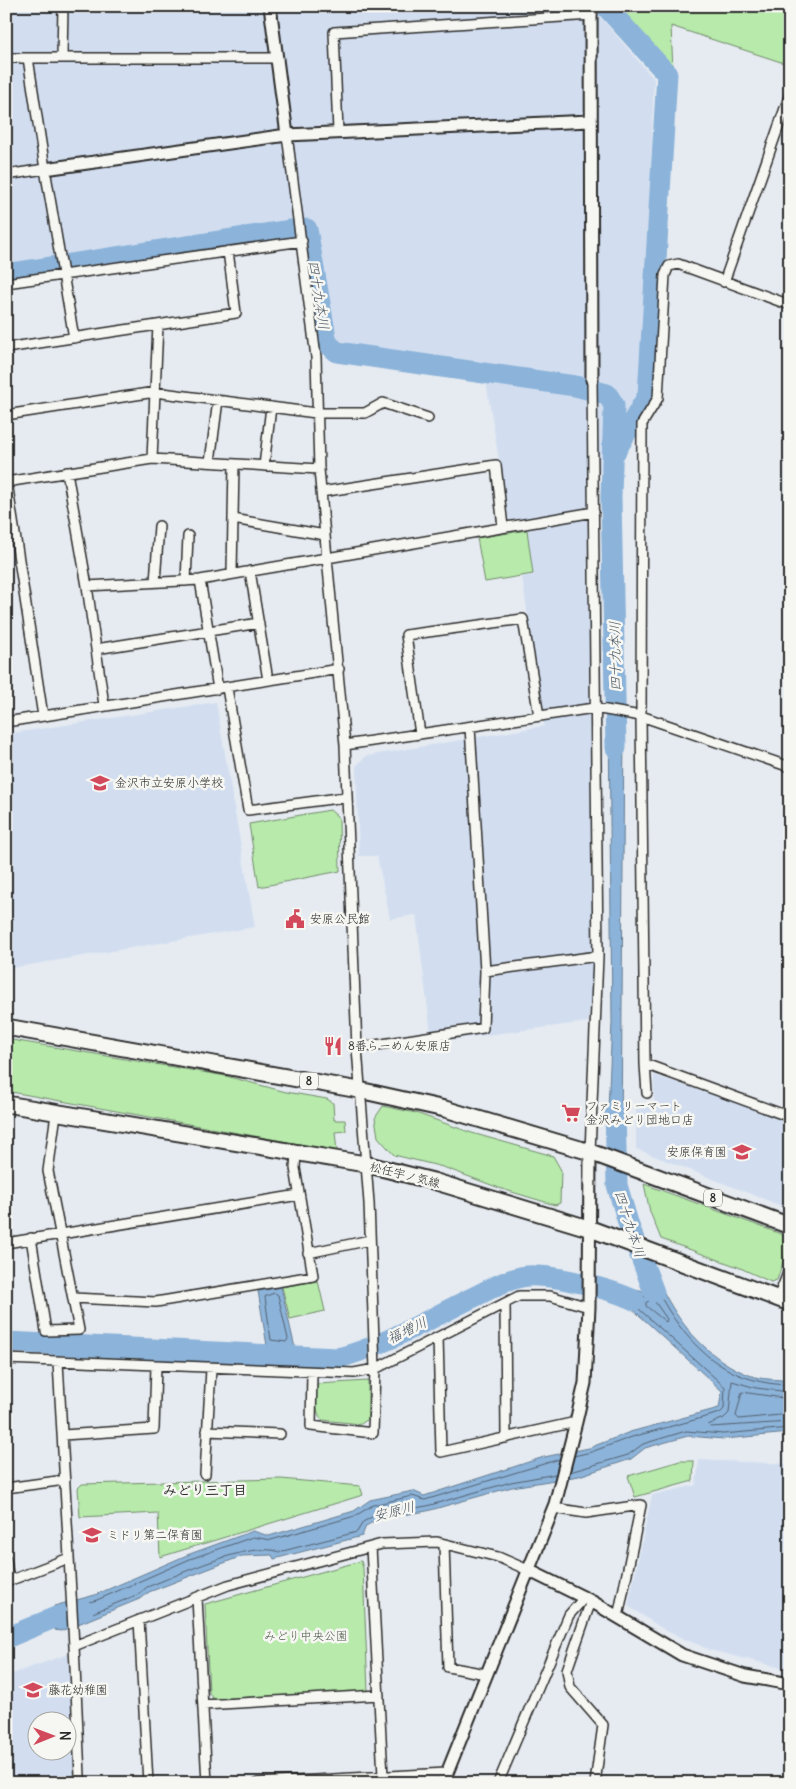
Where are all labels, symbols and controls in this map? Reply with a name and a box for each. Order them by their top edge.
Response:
water label: 四十九本川 [305,259,333,331]
water label: 四十九本川 [605,621,625,691]
school or university icon: 金沢市立安原小学校 [89,772,111,794]
place label: 金沢市立安原小学校 [115,775,223,790]
public building icon: 安原公民館 [284,908,306,930]
place label: 安原公民館 [310,911,370,926]
restaurant icon: 8番らーめん安原店 [322,1035,344,1057]
place label: 8番らーめん安原店 [348,1038,451,1053]
road number: 8 [300,1072,318,1090]
place label: ファミリーマート 金沢みどり団地口店 [586,1098,694,1127]
supermarket icon: ファミリーマート 金沢みどり団地口店 [560,1102,582,1124]
school or university icon: 安原保育園 [731,1141,753,1163]
place label: 安原保育園 [667,1144,727,1159]
street label: 松任宇ノ気線 [368,1159,442,1191]
water label: 四十九本川 [611,1188,649,1260]
road number: 8 [704,1190,722,1206]
water label: 福増川 [384,1313,430,1347]
district label: みどり三丁目 [163,1481,247,1499]
water label: 安原川 [371,1497,417,1525]
school or university icon: ミドリ第二保育園 [81,1524,103,1546]
place label: ミドリ第二保育園 [107,1527,203,1542]
park label: みどり中央公園 [264,1628,348,1643]
school or university icon: 藤花幼稚園 [22,1679,44,1701]
place label: 藤花幼稚園 [48,1682,108,1697]
north arrow [28,1712,78,1762]
text: N [56,1731,74,1741]

